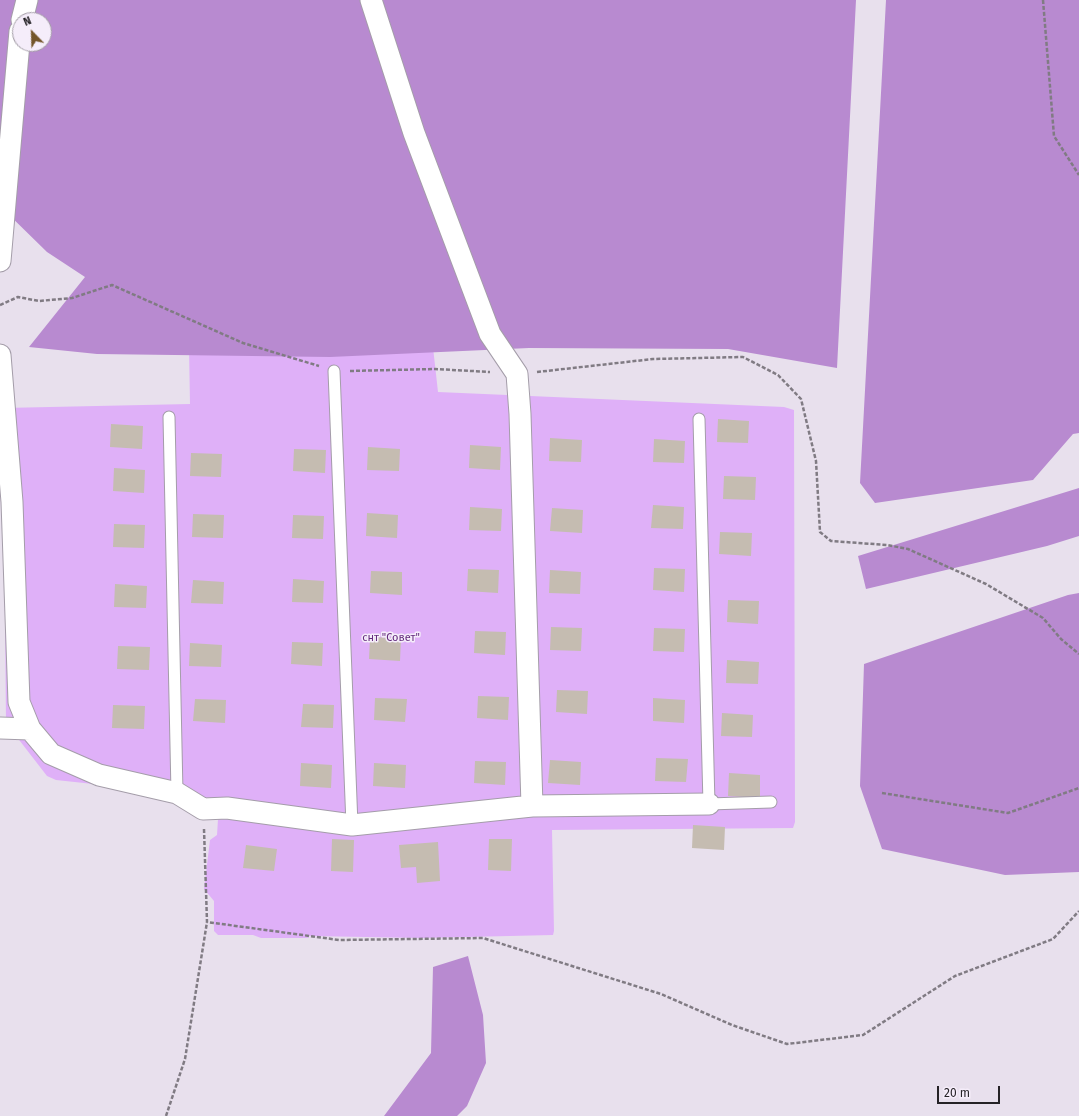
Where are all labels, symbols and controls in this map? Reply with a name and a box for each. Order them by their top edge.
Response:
north arrow [12,12,52,52]
text: N [22,14,33,29]
park label: снт "Совет" [362,631,420,645]
scale bar [939,1078,1002,1104]
text: 20 m [944,1086,970,1100]

